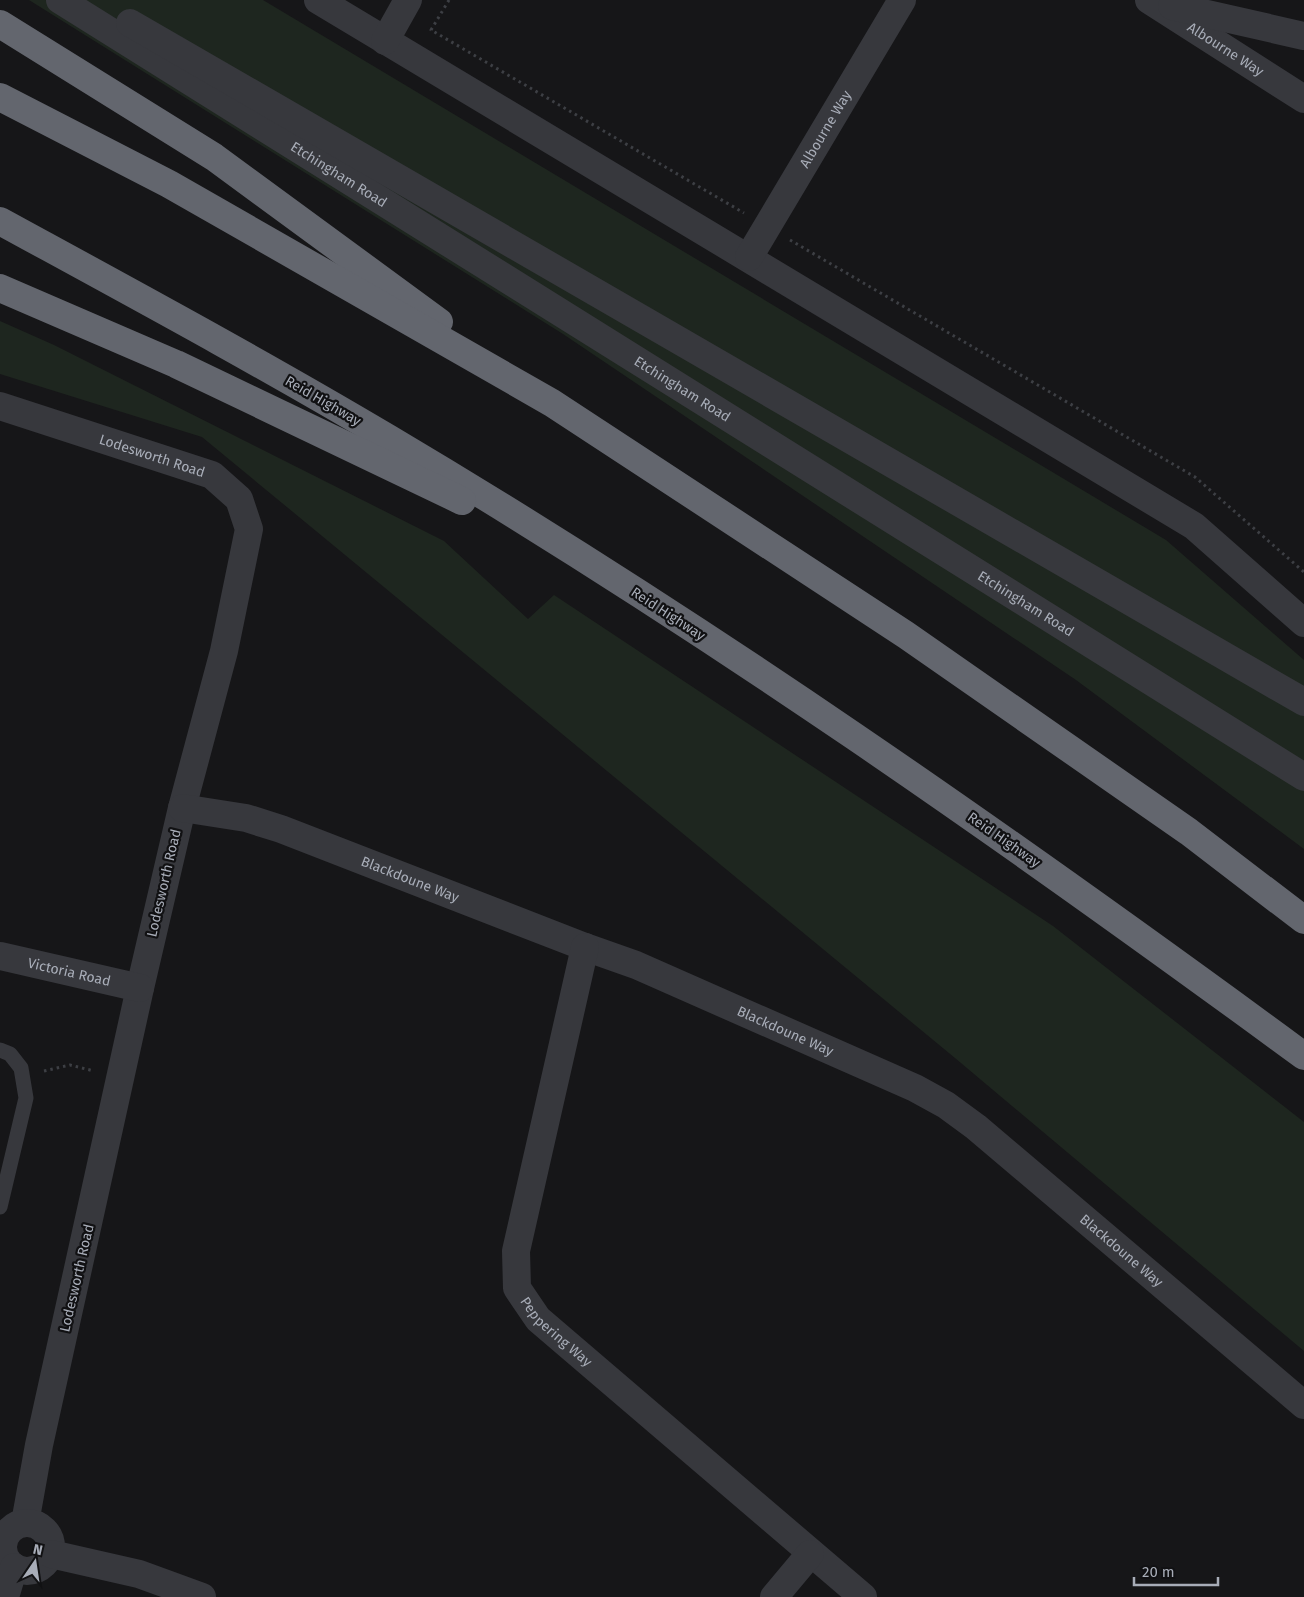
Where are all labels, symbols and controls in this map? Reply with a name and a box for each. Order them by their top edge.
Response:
street label: Albourne Way [1184,18,1267,80]
street label: Albourne Way [796,87,855,171]
street label: Etchingham Road [288,138,390,211]
street label: Etchingham Road [631,352,734,425]
street label: Reid Highway [282,372,364,430]
street label: Lodesworth Road [97,430,207,481]
street label: Etchingham Road [975,567,1077,640]
street label: Reid Highway [628,584,708,644]
street label: Reid Highway [964,809,1044,871]
street label: Lodesworth Road [143,827,185,939]
street label: Blackdoune Way [359,852,462,906]
street label: Victoria Road [26,954,112,990]
street label: Blackdoune Way [735,1002,836,1060]
street label: Blackdoune Way [1077,1210,1167,1290]
street label: Lodesworth Road [56,1222,98,1334]
street label: Peppering Way [517,1294,596,1370]
north arrow [10,1537,60,1587]
text: N [31,1540,44,1559]
scale bar [1134,1554,1218,1586]
text: 20 m [1142,1563,1175,1581]

